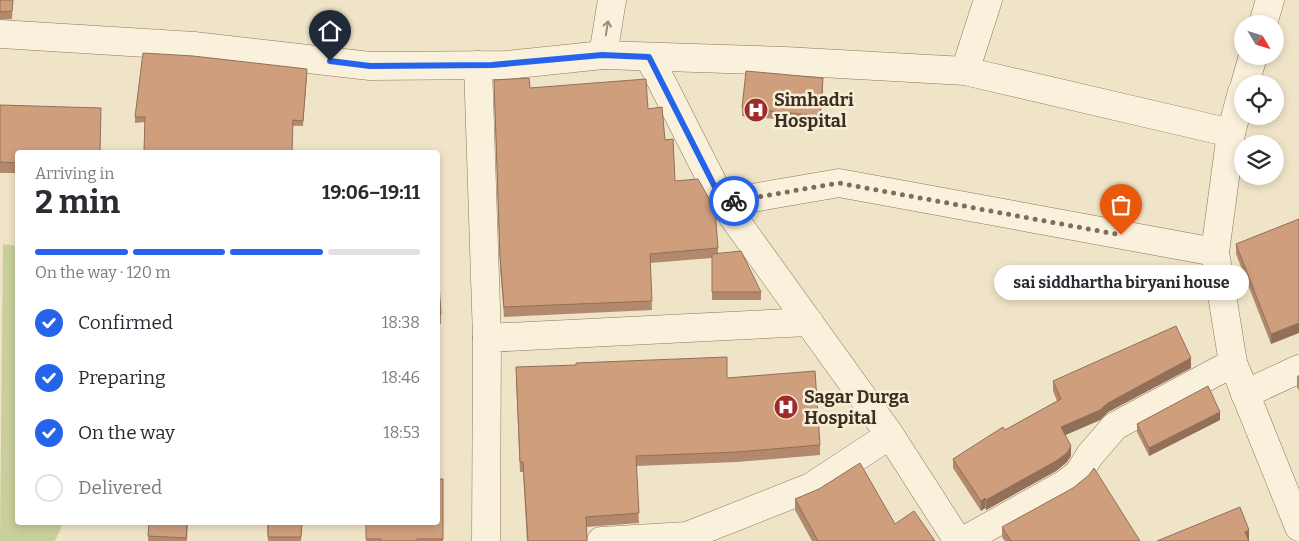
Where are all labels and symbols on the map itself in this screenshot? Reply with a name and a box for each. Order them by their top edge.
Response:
pin [309,10,351,61]
north arrow [1234,15,1284,65]
one-way arrow [602,20,612,36]
place label: Simhadri Hospital [774,89,854,132]
hospital icon: Simhadri Hospital [743,97,769,123]
courier [709,176,759,226]
pin [1100,184,1142,235]
callout: sai siddhartha biryani house [994,265,1248,300]
place label: Sagar Durga Hospital [804,386,909,429]
hospital icon: Sagar Durga Hospital [773,394,799,420]

